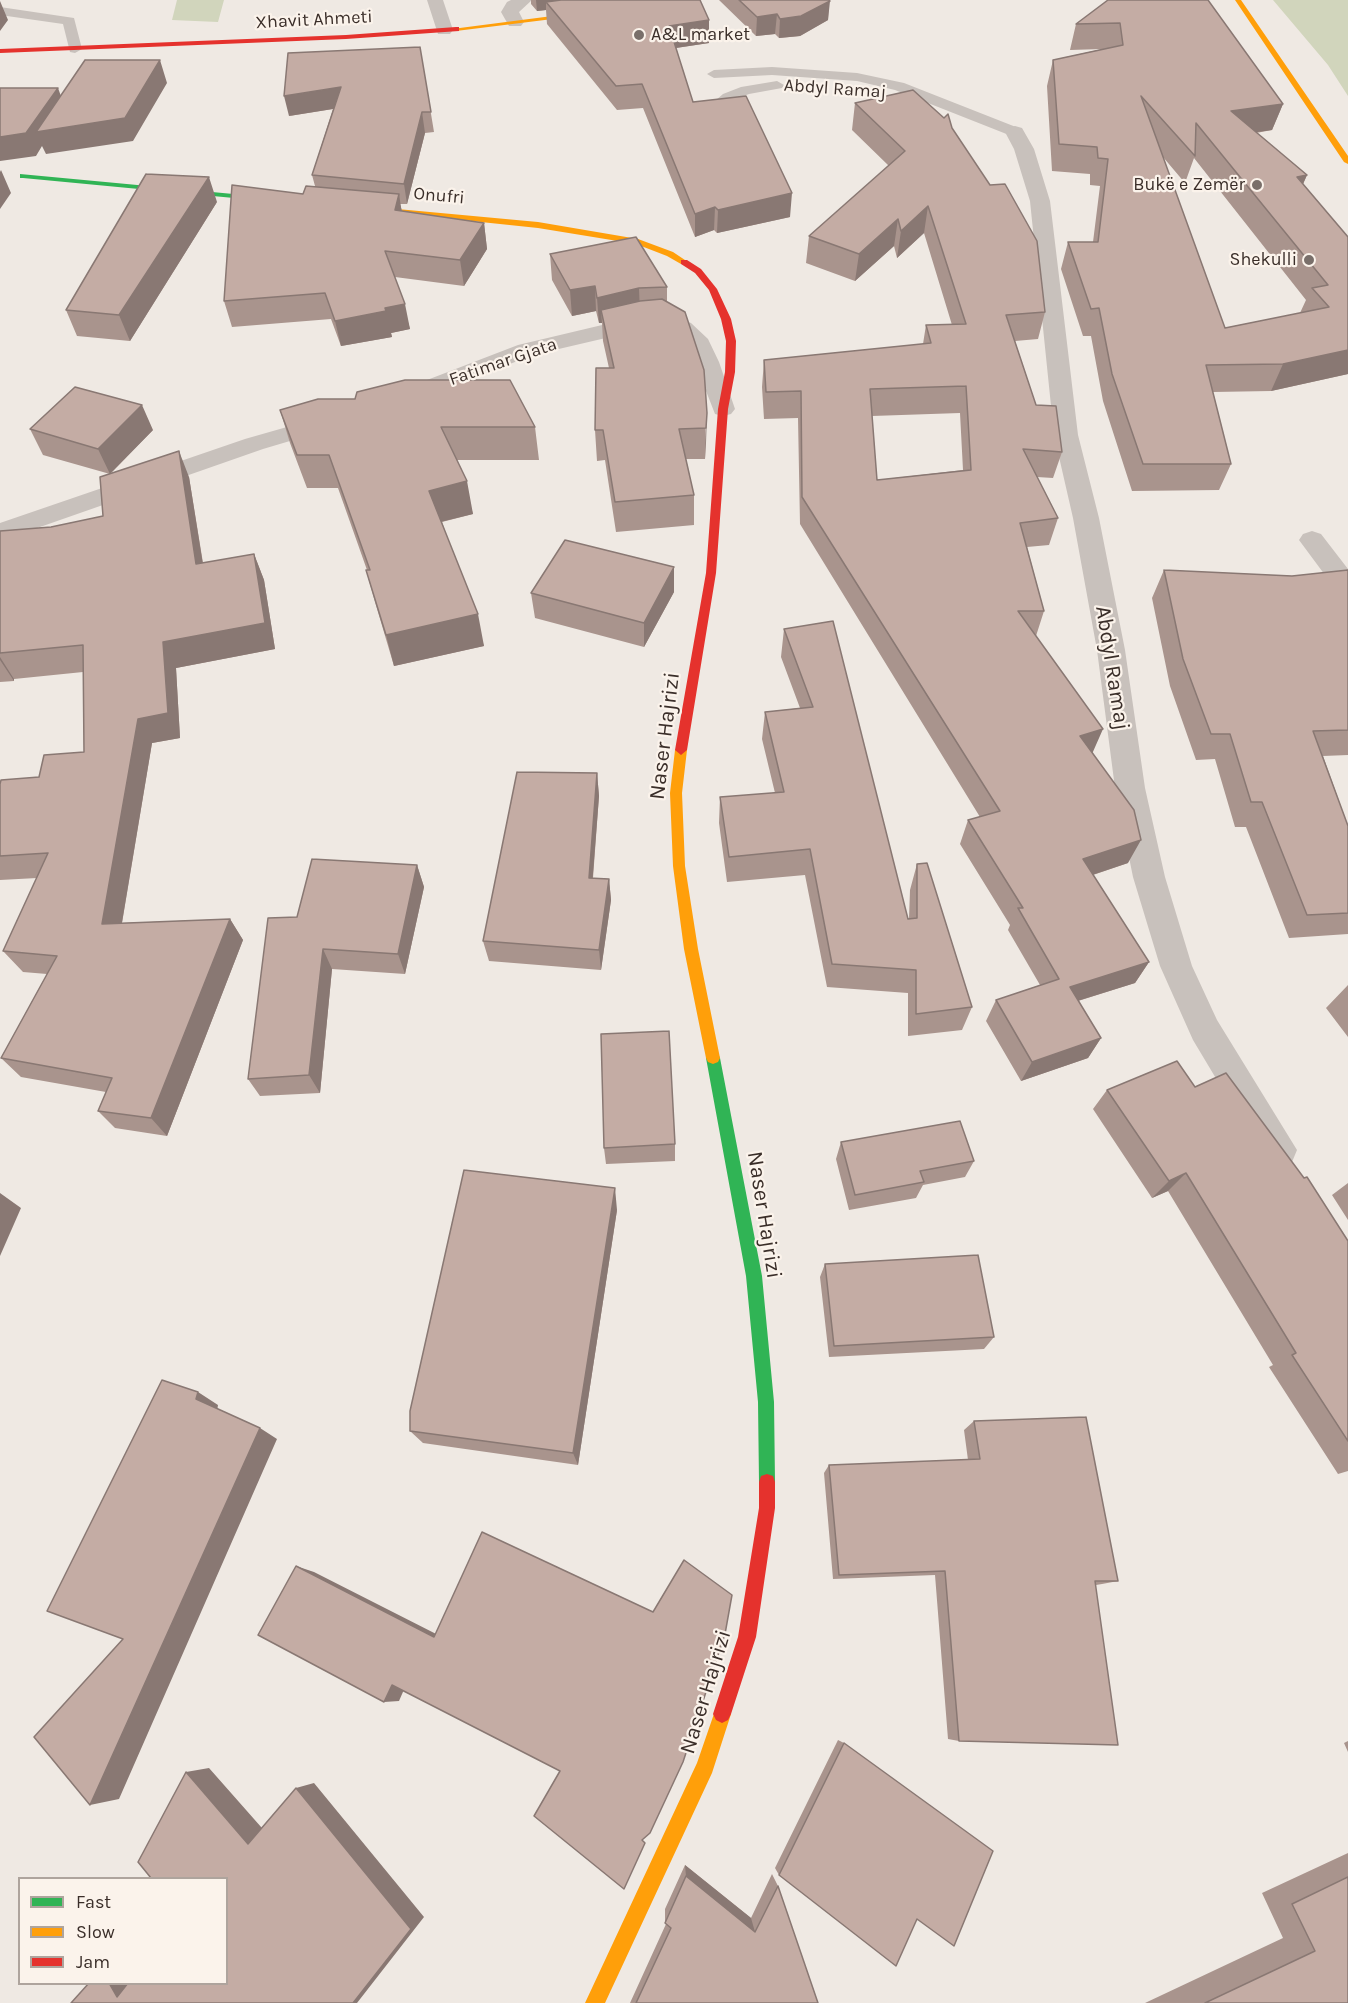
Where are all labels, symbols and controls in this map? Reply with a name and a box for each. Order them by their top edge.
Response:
street label: Xhavit Ahmeti [255,6,373,34]
place label: A&L market [651,24,750,46]
marker: A&L market [632,28,646,42]
street label: Abdyl Ramaj [783,75,887,103]
place label: Bukë e Zemër [1133,174,1245,196]
marker: Bukë e Zemër [1250,178,1264,192]
street label: Onufri [412,183,466,209]
place label: Shekulli [1230,249,1297,271]
marker: Shekulli [1302,253,1316,267]
street label: Fatimar Gjata [446,333,560,391]
street label: Abdyl Ramaj [1089,604,1135,732]
street label: Naser Hajrizi [644,671,686,801]
street label: Naser Hajrizi [741,1150,787,1280]
street label: Naser Hajrizi [675,1627,737,1757]
legend [18,1877,228,1985]
text: Fast [76,1891,111,1913]
text: Slow [76,1921,115,1943]
text: Jam [76,1951,110,1973]

